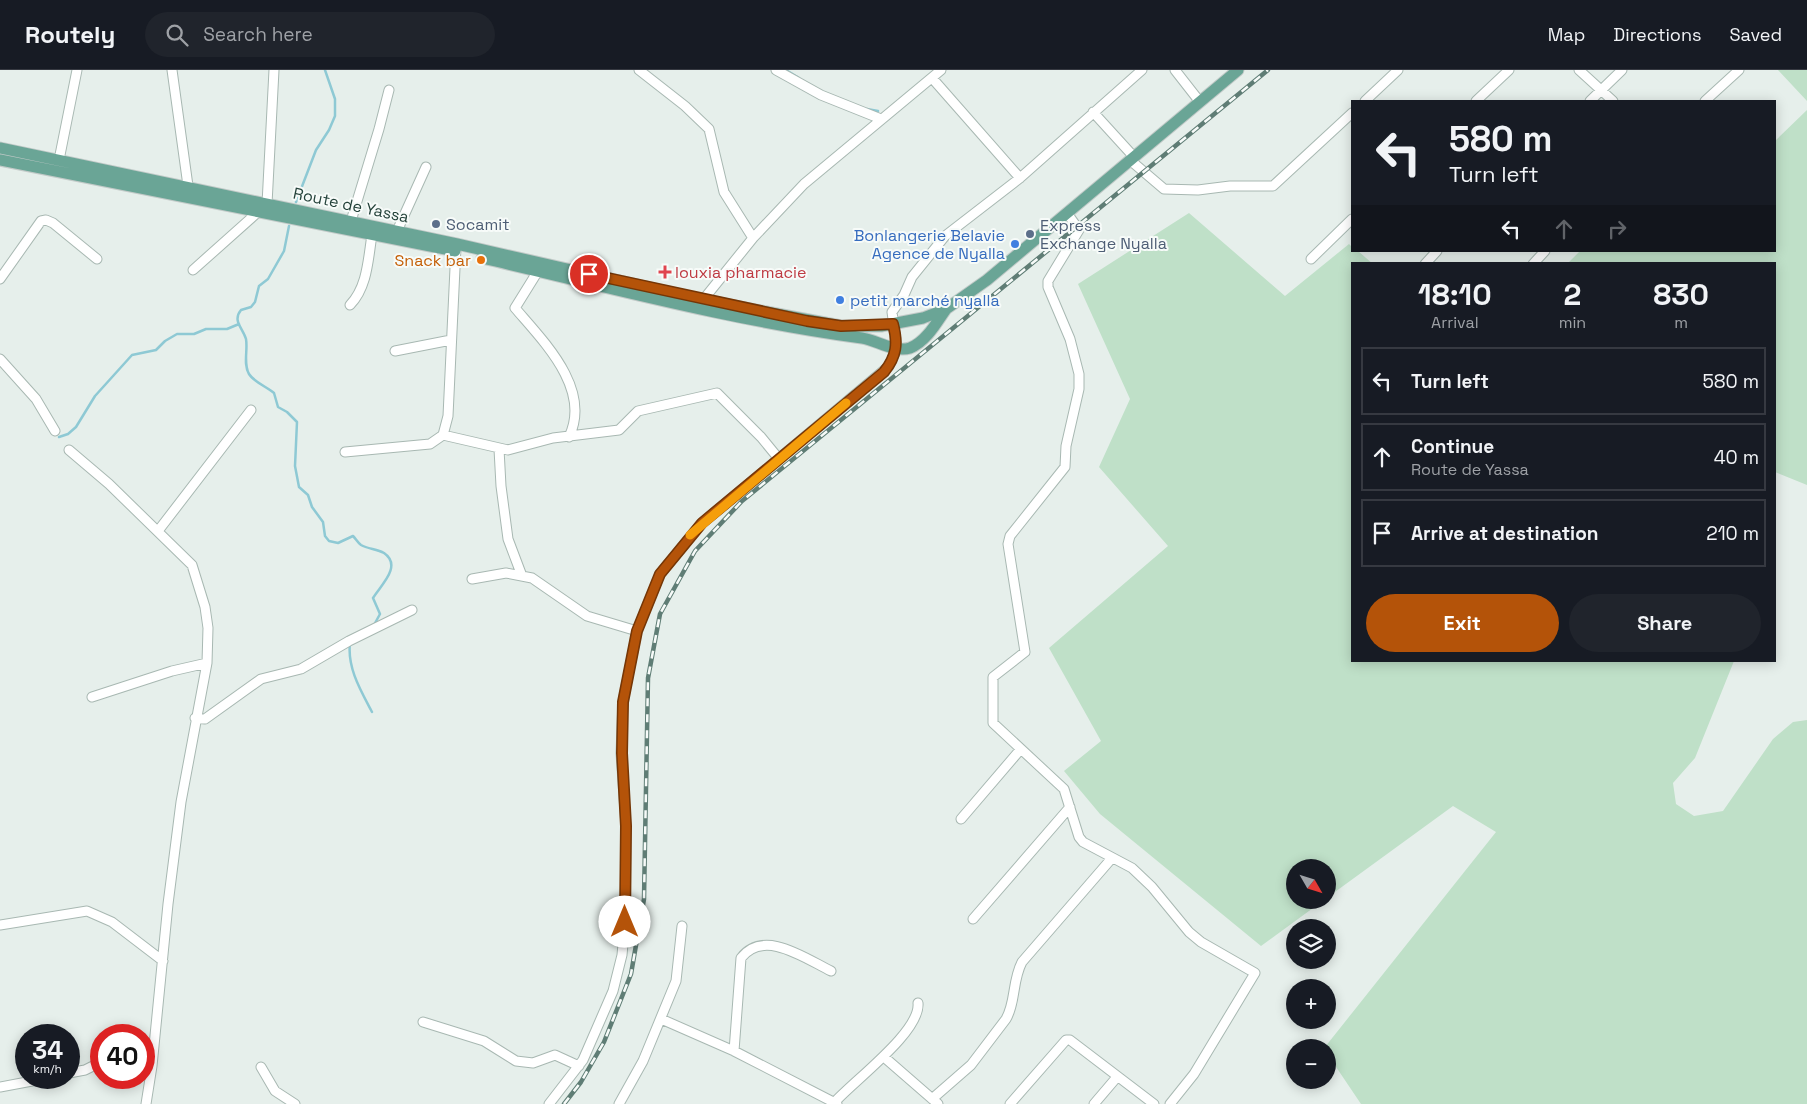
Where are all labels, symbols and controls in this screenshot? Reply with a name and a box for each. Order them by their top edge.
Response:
search box [145,12,495,57]
text: Routely [25,19,115,50]
icon: search [163,21,191,49]
text: Search here [203,22,313,47]
text: Map [1548,23,1585,46]
text: Directions [1613,23,1702,46]
text: Saved [1730,23,1782,46]
text: 580 m [1449,117,1552,161]
icon: left [1366,120,1431,185]
text: Turn left [1449,160,1539,188]
street label: Route de Yassa [291,182,411,228]
place label: Socamit [446,214,510,235]
place label: Express Exchange Nyalla [1040,215,1167,254]
icon: left [1497,215,1525,243]
icon: ahead [1550,215,1578,243]
icon: right [1603,215,1631,243]
marker: Socamit [430,218,442,230]
place label: Bonlangerie Belavie Agence de Nyalla [854,225,1005,264]
marker: Express Exchange Nyalla [1024,228,1036,240]
marker: Bonlangerie Belavie Agence de Nyalla [1009,238,1021,250]
place label: Snack bar [395,250,471,271]
pin [568,253,610,295]
marker: Snack bar [475,254,487,266]
icon: arrive [575,260,603,288]
place label: louxia pharmacie [675,262,806,283]
marker: louxia pharmacie [659,266,671,278]
text: 18:10 [1418,275,1492,314]
text: 2 [1563,275,1581,314]
text: 830 [1653,275,1709,314]
place label: petit marché nyalla [850,290,1000,311]
marker: petit marché nyalla [834,294,846,306]
text: Arrival [1431,312,1479,333]
text: min [1559,312,1586,333]
text: m [1674,312,1688,333]
icon: left [1368,367,1396,395]
text: Turn left [1411,369,1489,394]
text: 580 m [1702,369,1759,394]
text: Continue [1411,434,1494,459]
icon: ahead [1368,443,1396,471]
text: 40 m [1714,445,1759,470]
text: Route de Yassa [1411,459,1529,480]
icon: arrive [1368,519,1396,547]
text: Arrive at destination [1411,521,1599,546]
text: 210 m [1706,521,1759,546]
button: Exit [1366,594,1559,652]
button: Share [1569,594,1761,652]
north arrow [1286,859,1336,909]
map controls [1286,859,1336,1089]
position arrow [598,895,650,947]
button: layers [1286,919,1336,969]
button: + [1286,979,1336,1029]
speed limit sign: 40 [90,1024,155,1089]
text: 34 [32,1034,63,1066]
button: − [1286,1039,1336,1089]
text: km/h [33,1061,62,1077]

